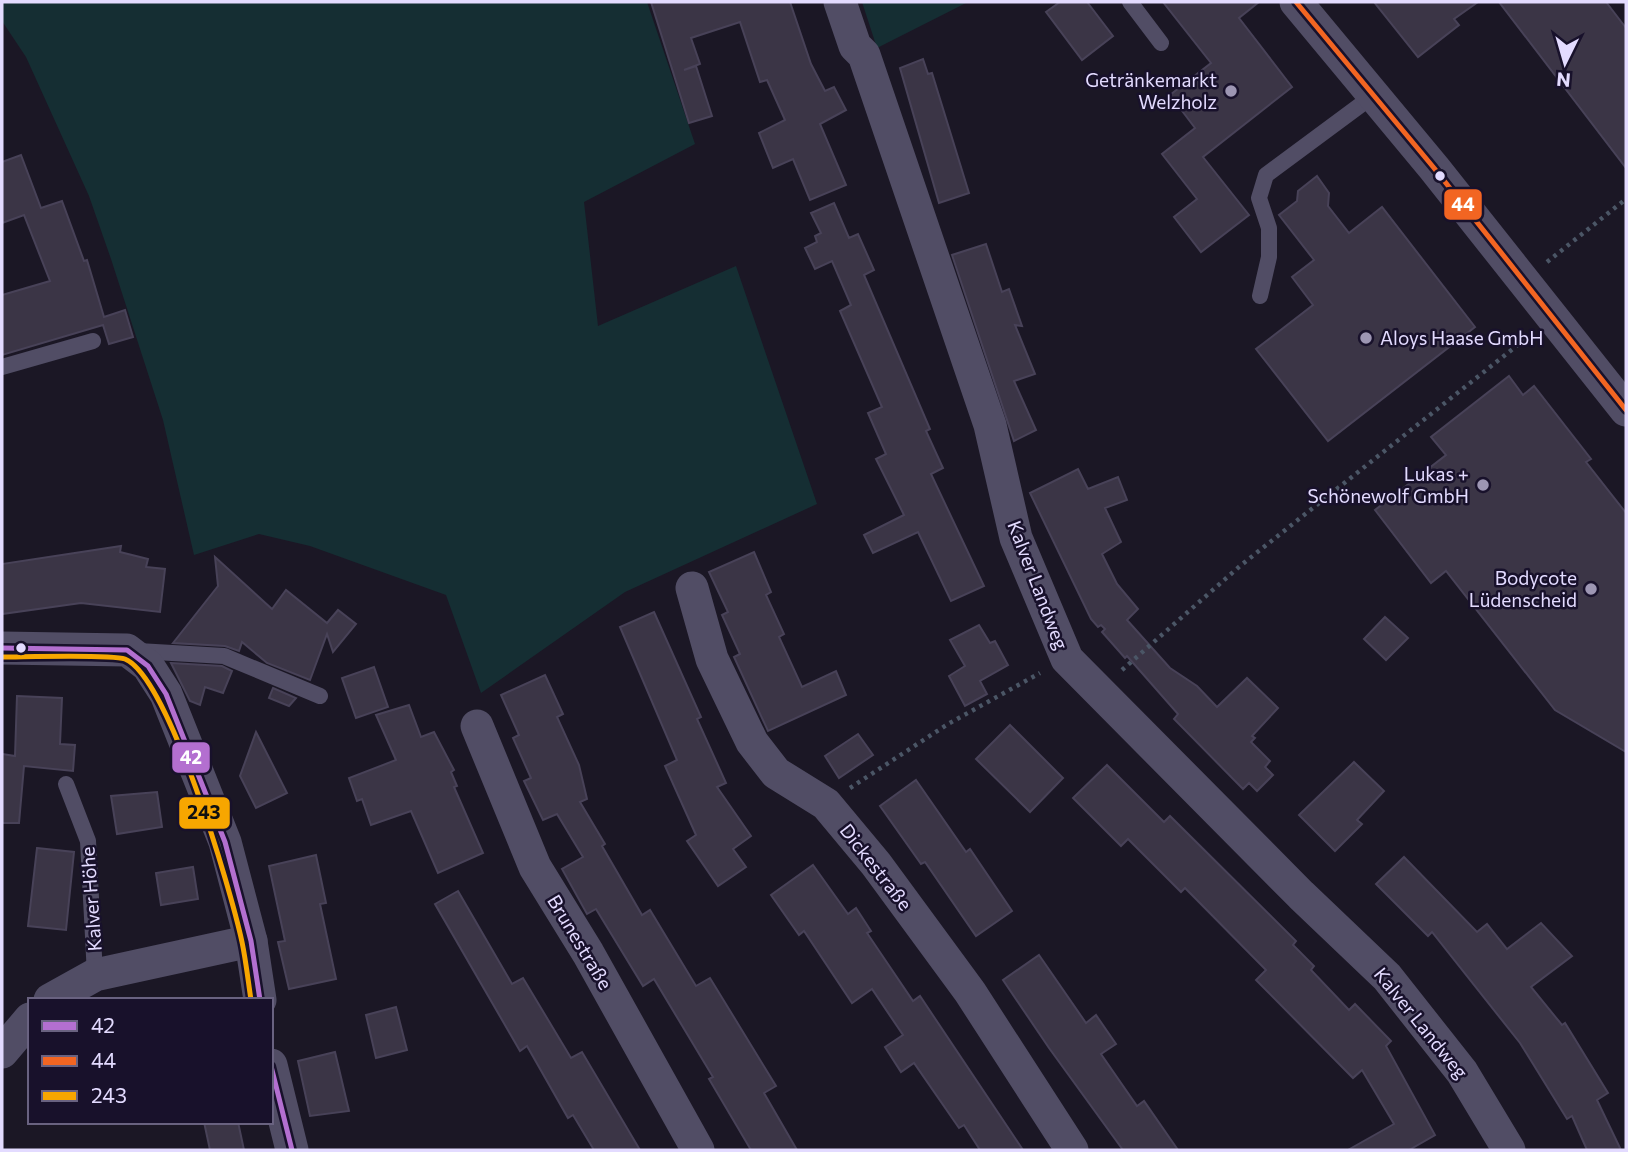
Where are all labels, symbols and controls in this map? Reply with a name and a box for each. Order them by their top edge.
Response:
north arrow [1530,28,1600,98]
place label: Getränkemarkt Welzholz [1085,68,1217,113]
text: N [1555,68,1572,93]
marker: Getränkemarkt Welzholz [1223,83,1239,99]
unlabelled marker [1433,169,1447,183]
line badge: 44 [1443,188,1483,221]
text: 44 [1451,192,1475,215]
place label: Aloys Haase GmbH [1380,326,1543,349]
marker: Aloys Haase GmbH [1358,330,1374,346]
place label: Lukas + Schönewolf GmbH [1307,462,1469,507]
marker: Lukas + Schönewolf GmbH [1475,477,1491,493]
street label: Kalver Landweg [1003,517,1074,652]
place label: Bodycote Lüdenscheid [1469,566,1577,611]
marker: Bodycote Lüdenscheid [1583,581,1599,597]
unlabelled marker [14,641,28,655]
line badge: 42 [171,741,211,774]
text: 42 [180,745,202,768]
line badge: 243 [178,796,231,830]
text: 243 [187,800,221,823]
street label: Dickestraße [835,819,917,915]
street label: Kalver Höhe [75,846,106,952]
street label: Brunestraße [543,890,618,993]
street label: Kalver Landweg [1370,963,1473,1083]
legend [28,998,273,1124]
text: 42 [91,1012,115,1037]
text: 44 [91,1047,117,1072]
text: 243 [91,1082,127,1107]

